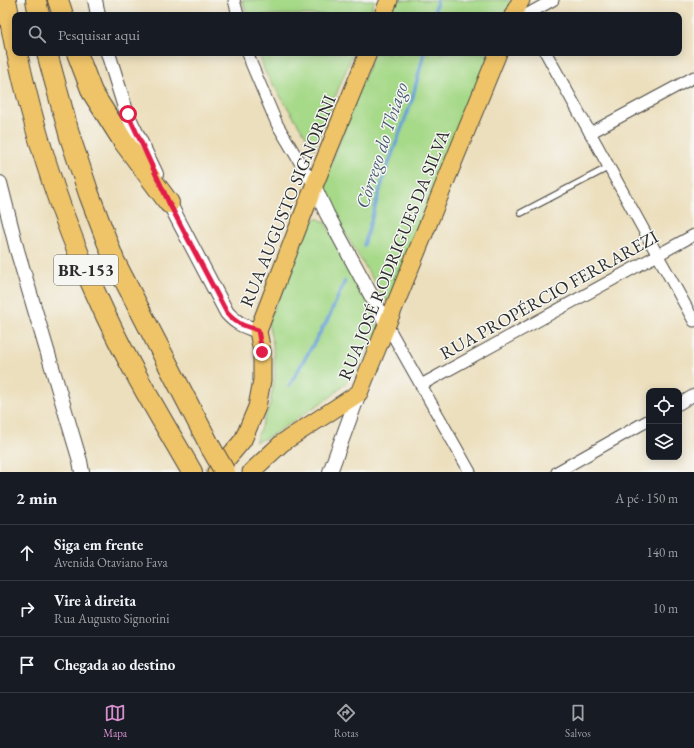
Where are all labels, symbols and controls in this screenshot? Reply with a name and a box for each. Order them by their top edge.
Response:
search box [12,12,682,56]
icon: search [26,23,48,45]
text: Pesquisar aqui [58,25,140,44]
water label: Córrego do Thiago [349,79,414,211]
street label: RUA AUGUSTO SIGNORINI [234,91,341,310]
route start [119,105,137,123]
street label: RUA JOSÉ RODRIGUES DA SILVA [333,126,455,383]
street label: RUA PROPÉRCIO FERRAREZI [436,225,662,364]
road number: BR-153 [54,255,118,285]
route end [253,343,271,361]
map controls [646,388,682,460]
button: locate [646,388,682,424]
button: layers [646,424,682,460]
text: 2 min [16,487,57,509]
text: A pé · 150 m [615,490,678,507]
text: Siga em frente [54,535,143,554]
icon: ahead [16,542,38,564]
text: 140 m [647,544,678,561]
text: Avenida Otaviano Fava [54,554,168,571]
text: Vire à direita [54,591,136,610]
icon: right [16,598,38,620]
text: 10 m [653,600,678,617]
text: Rua Augusto Signorini [54,610,169,627]
icon: arrive [16,654,38,676]
text: Chegada ao destino [54,655,175,674]
tab: Mapa [103,702,127,740]
tab: Rotas [334,702,358,740]
tab: Salvos [565,702,591,740]

